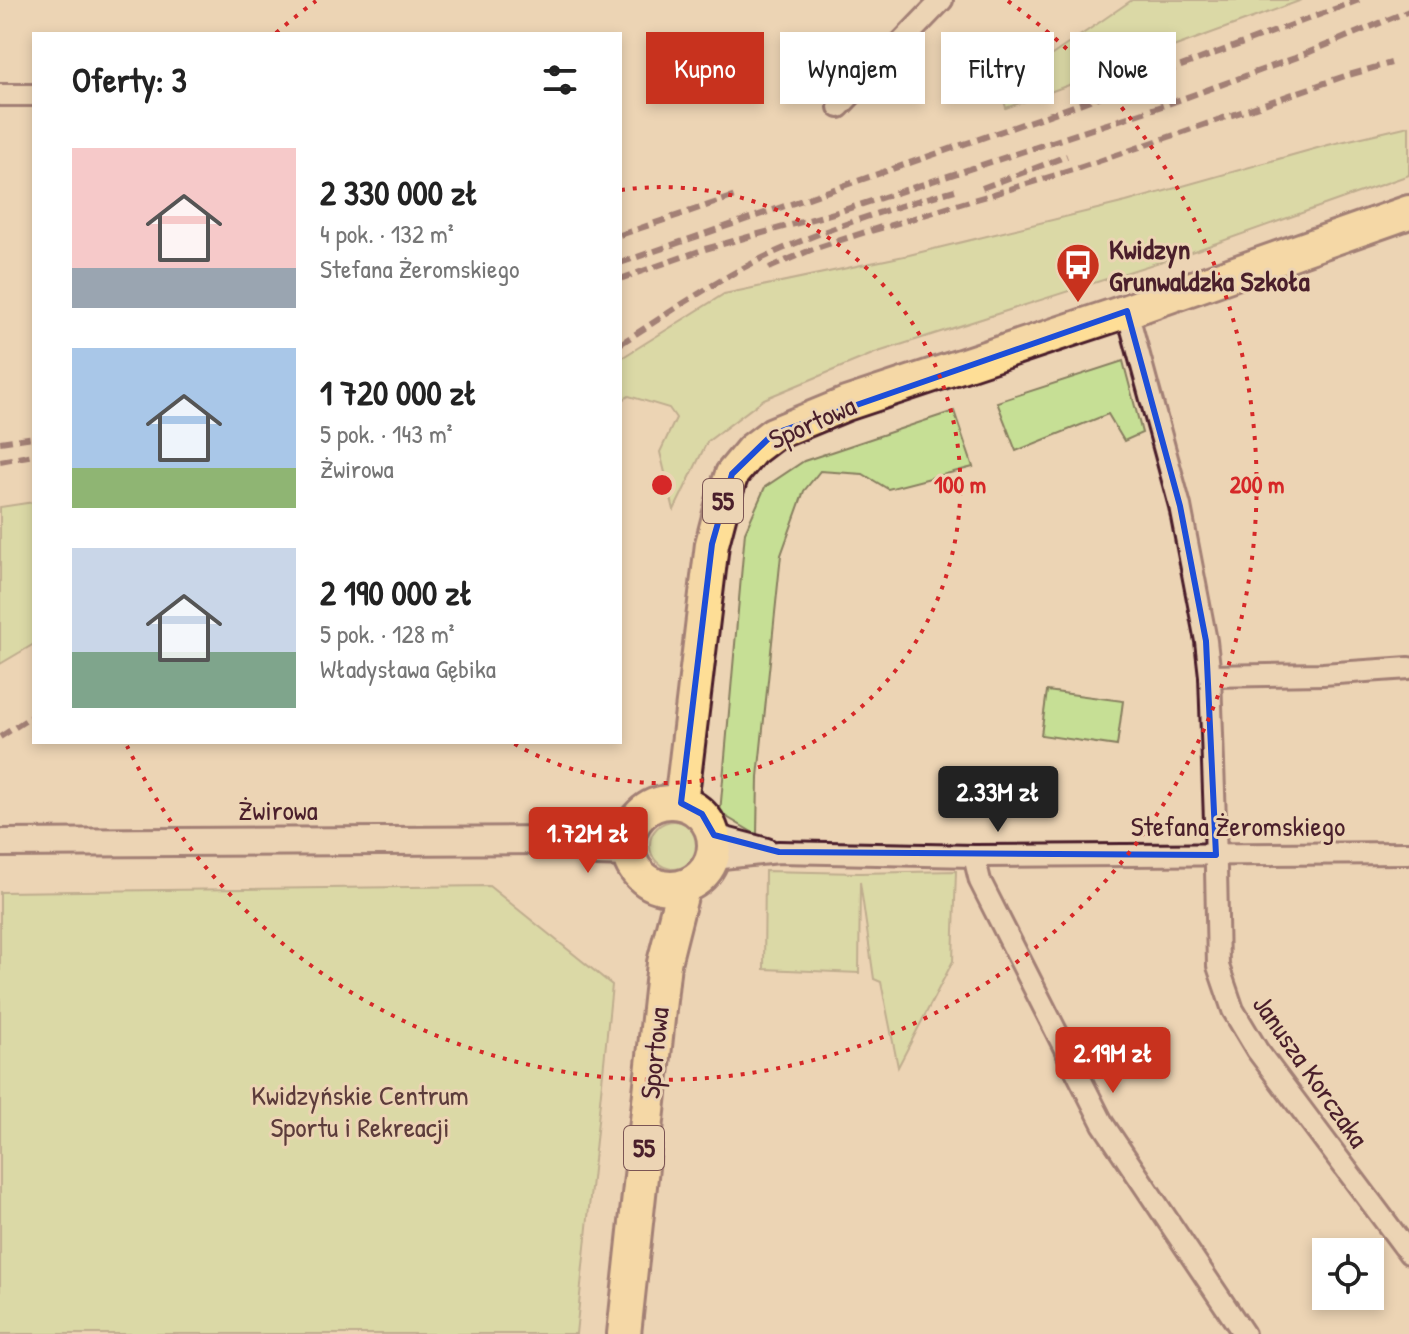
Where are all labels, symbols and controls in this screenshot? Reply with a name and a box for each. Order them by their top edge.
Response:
chip: Kupno [646,32,764,104]
chip: Wynajem [780,32,925,104]
chip: Filtry [941,32,1054,104]
chip: Nowe [1070,32,1176,104]
text: Oferty: 3 [72,57,187,103]
icon: filters [538,58,582,102]
text: 2 330 000 zł [320,170,478,216]
icon: home [136,180,232,276]
text: 4 pok. · 132 m² [320,216,454,251]
place label: Kwidzyn Grunwaldzka Szkoła [1109,230,1310,300]
bus stop icon: Kwidzyn Grunwaldzka Szkoła [1054,241,1102,304]
text: Stefana Żeromskiego [320,251,519,286]
text: 1 720 000 zł [320,370,477,416]
icon: home [136,380,232,476]
street label: Sportowa [762,386,862,458]
text: 5 pok. · 143 m² [320,416,453,451]
text: Żwirowa [320,451,394,486]
text: 100 m [934,468,986,500]
text: 200 m [1230,468,1284,500]
centre of rings [648,471,676,499]
road number: 55 [703,479,743,523]
text: 2 190 000 zł [320,570,473,616]
icon: home [136,580,232,676]
text: 5 pok. · 128 m² [320,616,455,651]
text: Władysława Gębika [320,651,496,686]
pin: 2.33M zł [915,766,1081,834]
text: 2.33M zł [956,774,1040,809]
street label: Żwirowa [238,791,318,829]
pin: 1.72M zł [505,807,671,875]
street label: Stefana Żeromskiego [1131,807,1345,845]
text: 1.72M zł [547,815,629,850]
street label: Janusza Korczaka [1244,987,1378,1155]
street label: Sportowa [630,1005,678,1101]
pin: 2.19M zł [1030,1027,1196,1095]
text: 2.19M zł [1073,1035,1153,1070]
park label: Kwidzyńskie Centrum Sportu i Rekreacji [251,1076,469,1146]
road number: 55 [624,1126,664,1170]
map controls [1312,1238,1384,1310]
button: locate [1312,1238,1384,1310]

